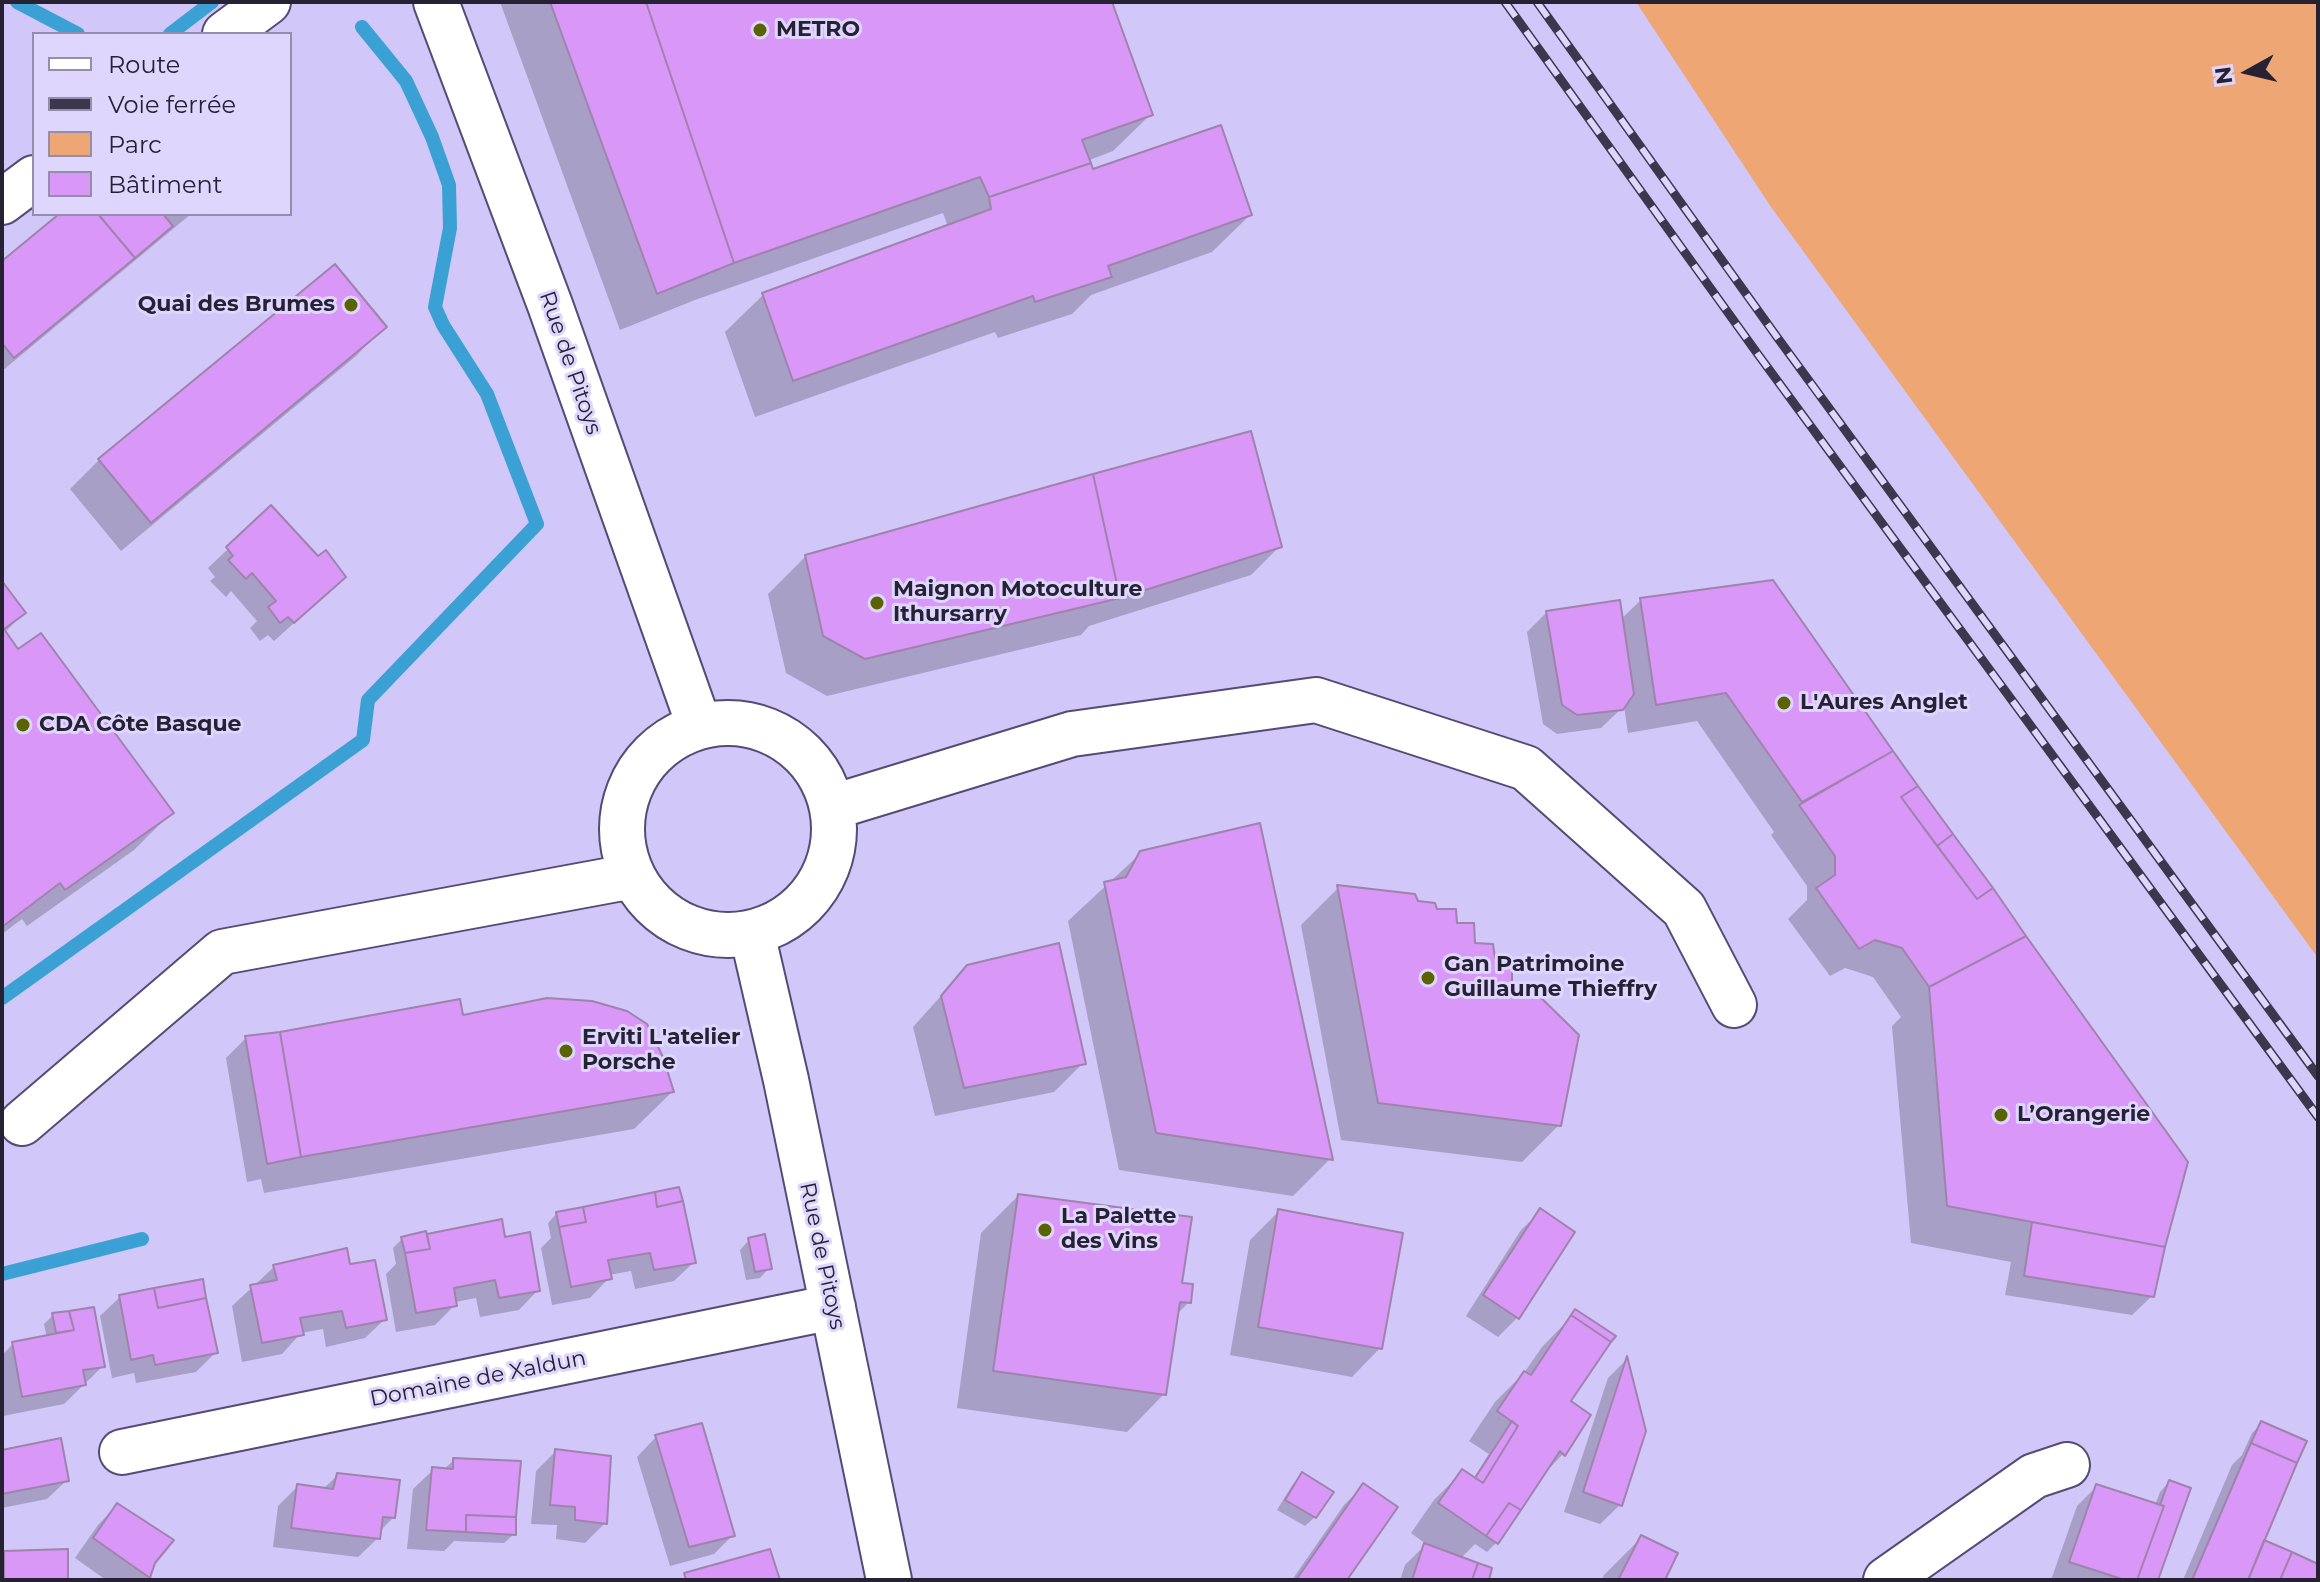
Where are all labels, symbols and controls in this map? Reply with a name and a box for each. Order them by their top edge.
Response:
place label: METRO [776,17,860,43]
marker: METRO [751,21,769,39]
legend [32,32,292,216]
north arrow [2208,32,2288,112]
text: Route [108,50,180,79]
text: N [2209,65,2238,86]
text: Voie ferrée [108,90,236,119]
text: Parc [108,130,162,159]
text: Bâtiment [108,170,222,199]
street label: Rue de Pitoys [533,288,607,438]
place label: Quai des Brumes [138,292,335,318]
marker: Quai des Brumes [342,296,360,314]
place label: Maignon Motoculture Ithursarry [893,577,1142,628]
marker: Maignon Motoculture Ithursarry [868,594,886,612]
place label: L'Aures Anglet [1800,690,1968,716]
marker: L'Aures Anglet [1775,694,1793,712]
place label: CDA Côte Basque [39,712,241,738]
marker: CDA Côte Basque [14,716,32,734]
place label: Gan Patrimoine Guillaume Thieffry [1444,952,1657,1004]
marker: Gan Patrimoine Guillaume Thieffry [1419,969,1437,987]
place label: Erviti L'atelier Porsche [582,1025,740,1076]
marker: Erviti L'atelier Porsche [557,1042,575,1060]
place label: L’Orangerie [2017,1102,2150,1128]
marker: L’Orangerie [1992,1106,2010,1124]
street label: Rue de Pitoys [794,1180,850,1332]
place label: La Palette des Vins [1061,1204,1176,1256]
marker: La Palette des Vins [1036,1221,1054,1239]
street label: Domaine de Xaldun [368,1345,588,1413]

